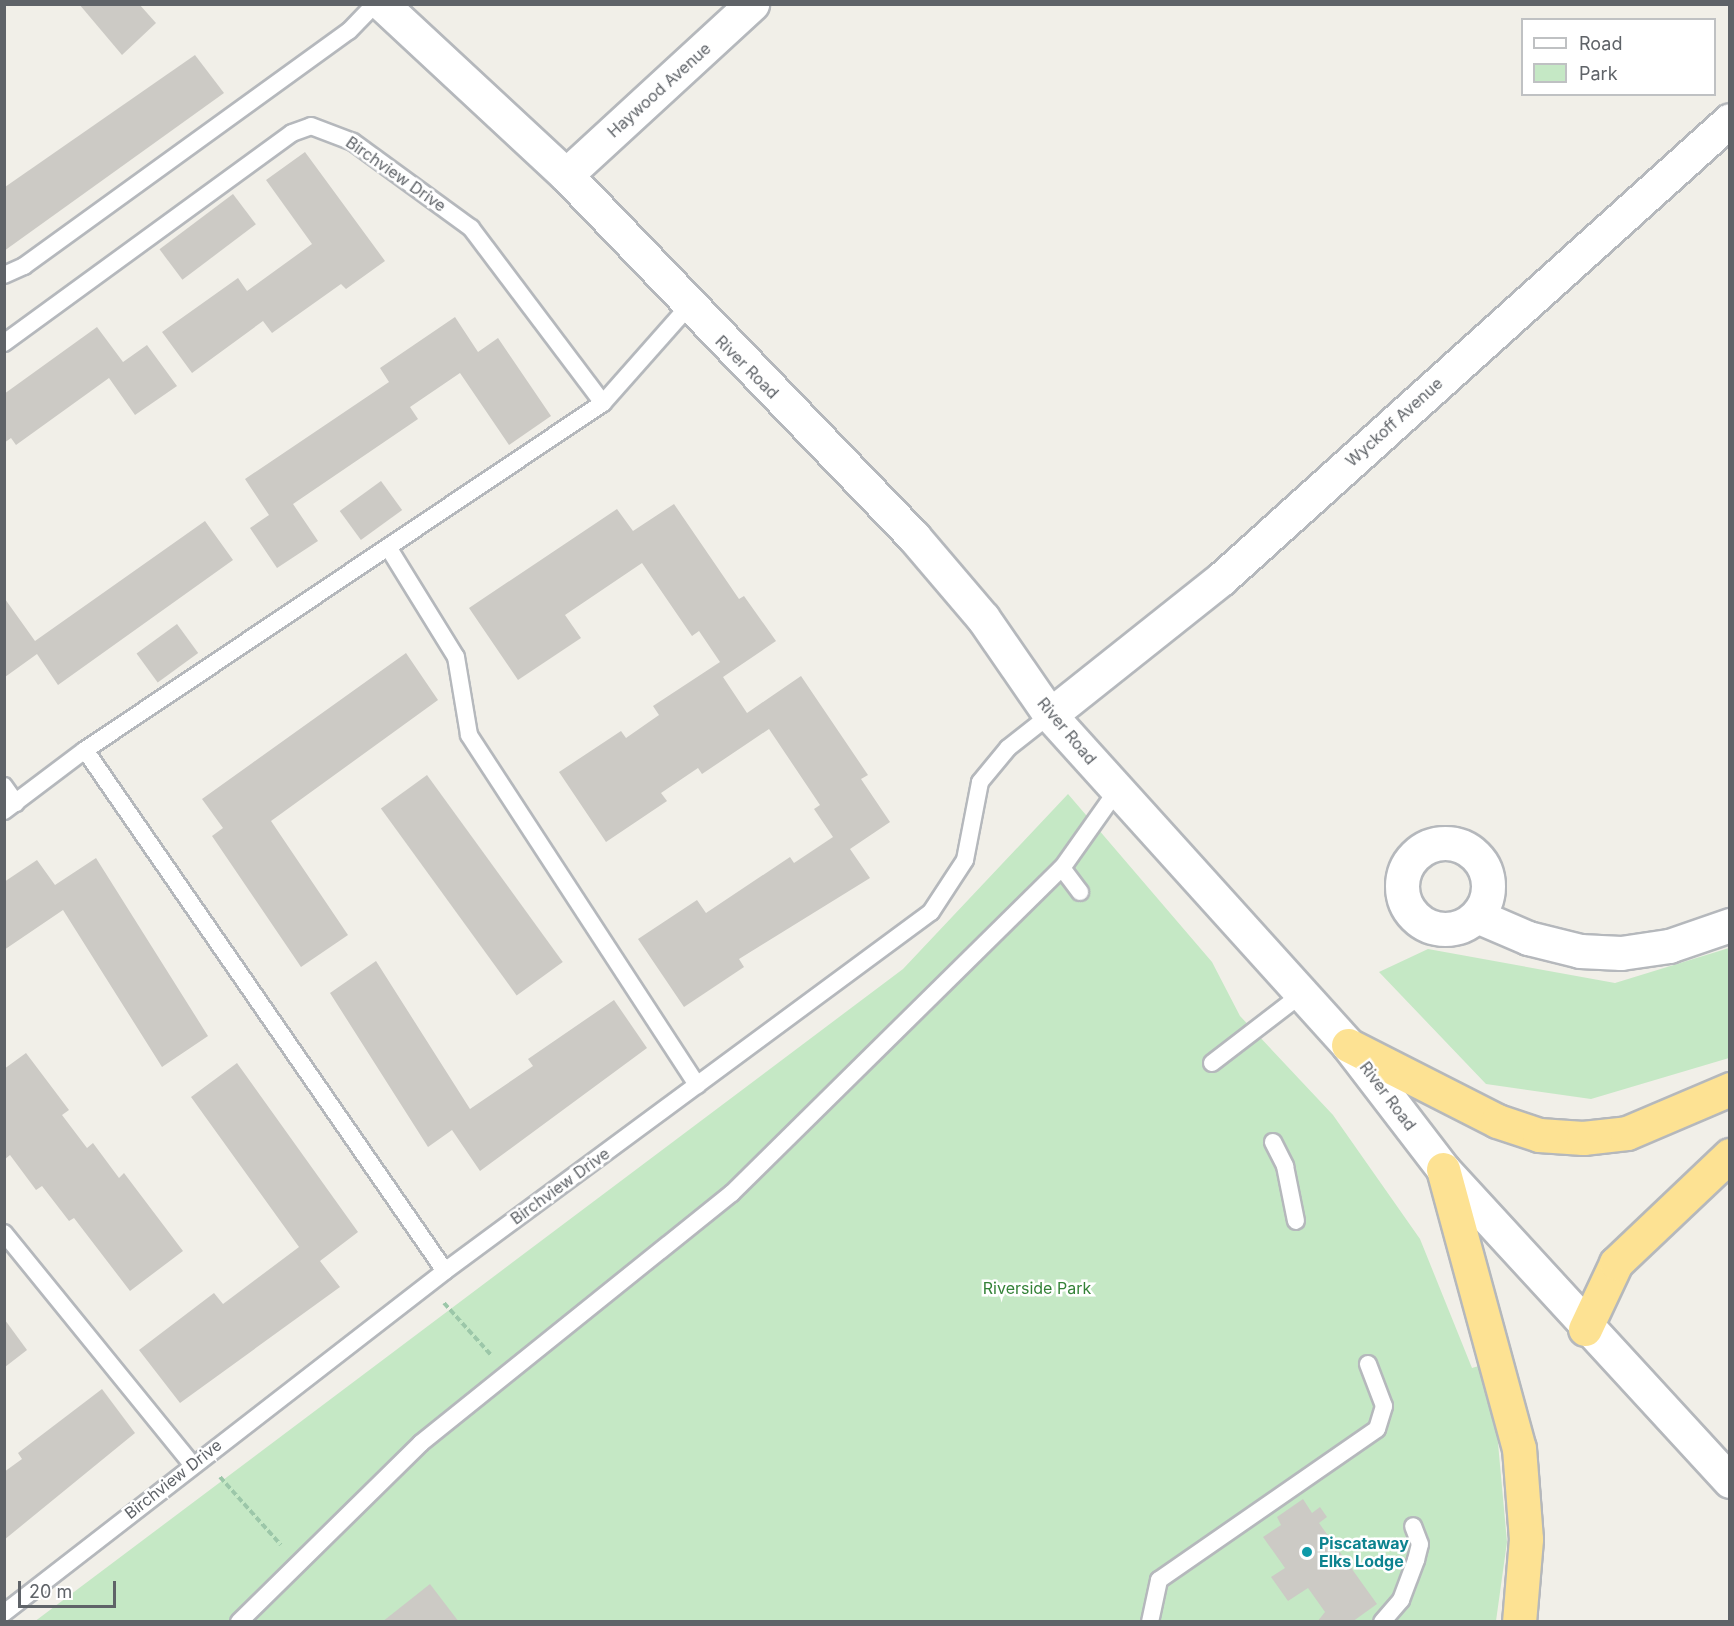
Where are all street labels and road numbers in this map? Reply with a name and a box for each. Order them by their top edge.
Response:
street label: Haywood Avenue [603,39,715,141]
street label: Birchview Drive [342,132,450,216]
street label: River Road [711,331,783,403]
street label: Wyckoff Avenue [1342,374,1446,470]
street label: River Road [1034,694,1100,768]
street label: River Road [1356,1058,1420,1134]
street label: Birchview Drive [507,1144,613,1228]
street label: Birchview Drive [121,1435,225,1523]

